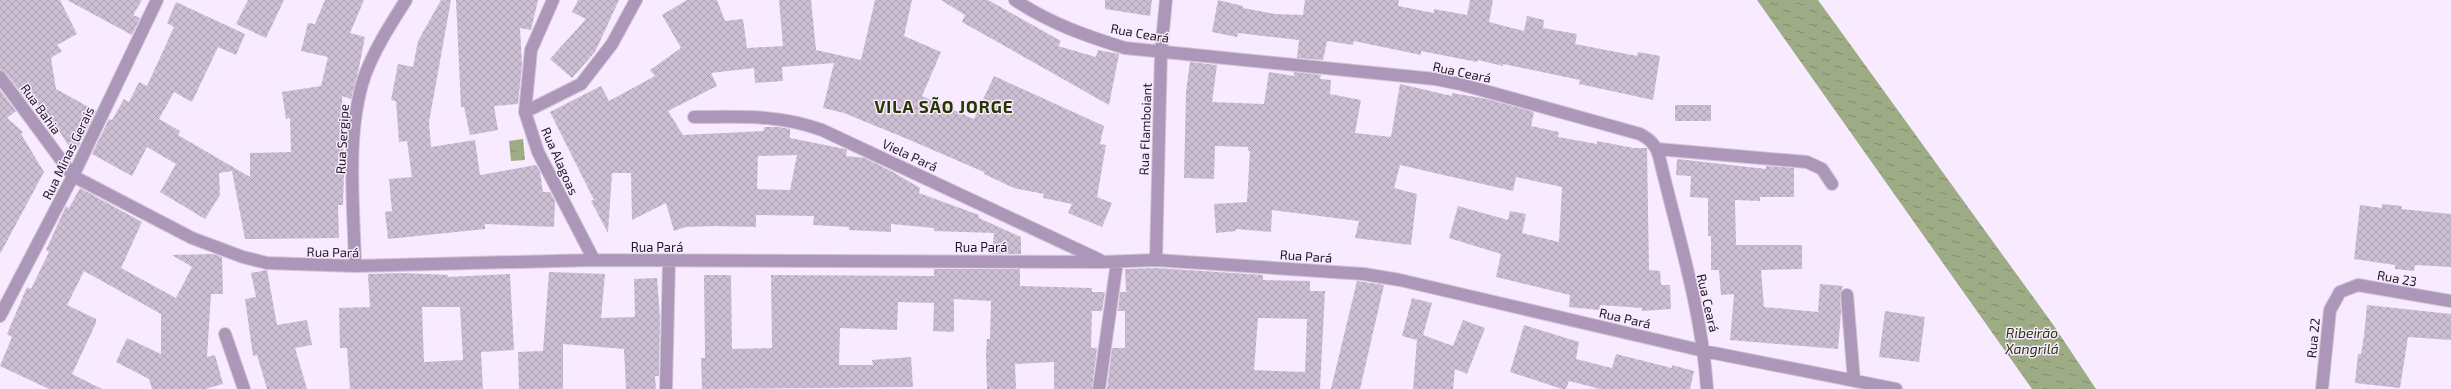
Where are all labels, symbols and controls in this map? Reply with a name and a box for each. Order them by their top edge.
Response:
street label: Rua Ceará [1109,20,1171,46]
street label: Rua Ceará [1431,58,1493,86]
street label: Rua Bahia [17,81,65,137]
street label: Rua Flamboiant [1135,82,1155,176]
district label: VILA SÃO JORGE [874,96,1014,116]
street label: Rua Minas Gerais [39,104,97,202]
street label: Rua Sergipe [332,104,352,174]
street label: Rua Alagoas [538,125,582,197]
street label: Viela Pará [880,135,940,175]
street label: Rua Pará [631,239,683,255]
street label: Rua Pará [955,239,1007,255]
street label: Rua Pará [307,244,359,260]
street label: Rua Pará [1279,246,1333,266]
street label: Rua 23 [2376,267,2418,289]
street label: Rua Ceará [1694,272,1722,334]
street label: Rua Pará [1598,304,1652,332]
street label: Rua 22 [2303,317,2323,359]
water label: Ribeirão Xangrilá [2004,324,2059,357]

